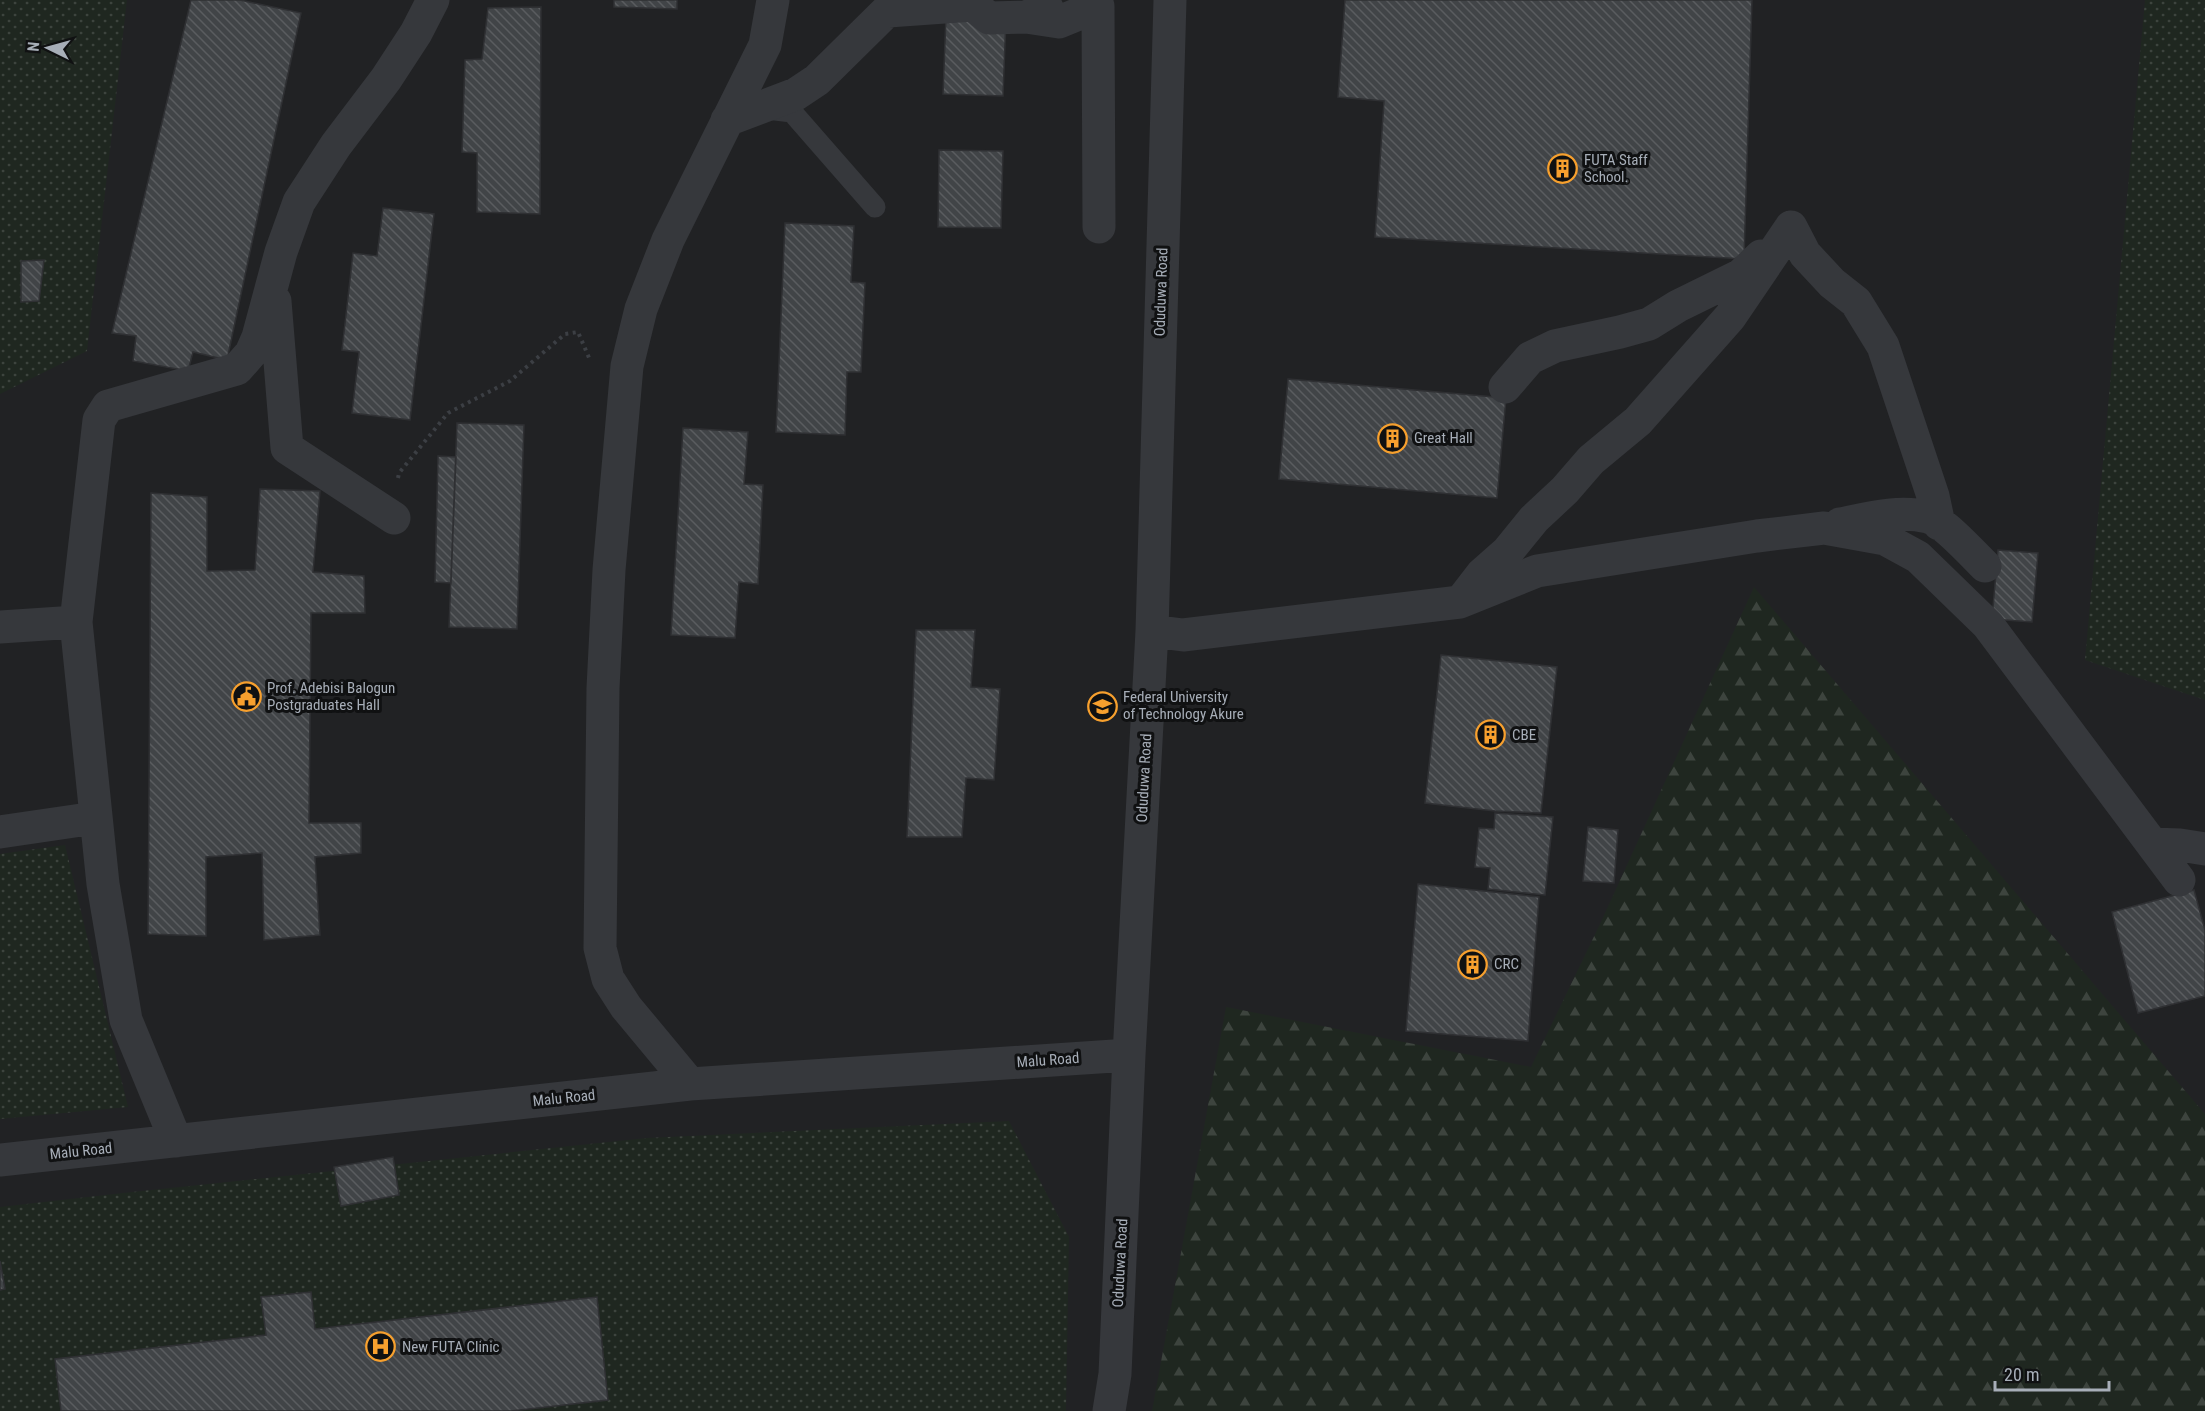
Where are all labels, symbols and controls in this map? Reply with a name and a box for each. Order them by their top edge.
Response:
north arrow [18,18,78,78]
text: N [24,41,43,52]
place label: FUTA Staff School. [1584,151,1648,186]
building icon: FUTA Staff School. [1547,153,1579,185]
street label: Oduduwa Road [1150,247,1172,337]
building icon: Great Hall [1377,422,1409,454]
place label: Great Hall [1414,429,1473,447]
place label: Prof. Adebisi Balogun Postgraduates Hall [267,679,395,714]
public building icon: Prof. Adebisi Balogun Postgraduates Hall [230,681,262,713]
place label: Federal University of Technology Akure [1123,688,1244,723]
school or university icon: Federal University of Technology Akure [1086,690,1118,722]
building icon: CBE [1475,719,1507,751]
place label: CBE [1512,726,1536,744]
street label: Oduduwa Road [1133,733,1155,823]
building icon: CRC [1457,948,1489,980]
place label: CRC [1494,955,1519,973]
street label: Malu Road [1016,1049,1080,1071]
street label: Malu Road [532,1086,596,1110]
street label: Malu Road [49,1139,113,1163]
street label: Oduduwa Road [1109,1218,1131,1308]
hospital icon: New FUTA Clinic [365,1331,397,1363]
place label: New FUTA Clinic [402,1338,500,1356]
scale bar [1995,1354,2109,1392]
text: 20 m [2004,1364,2039,1385]

